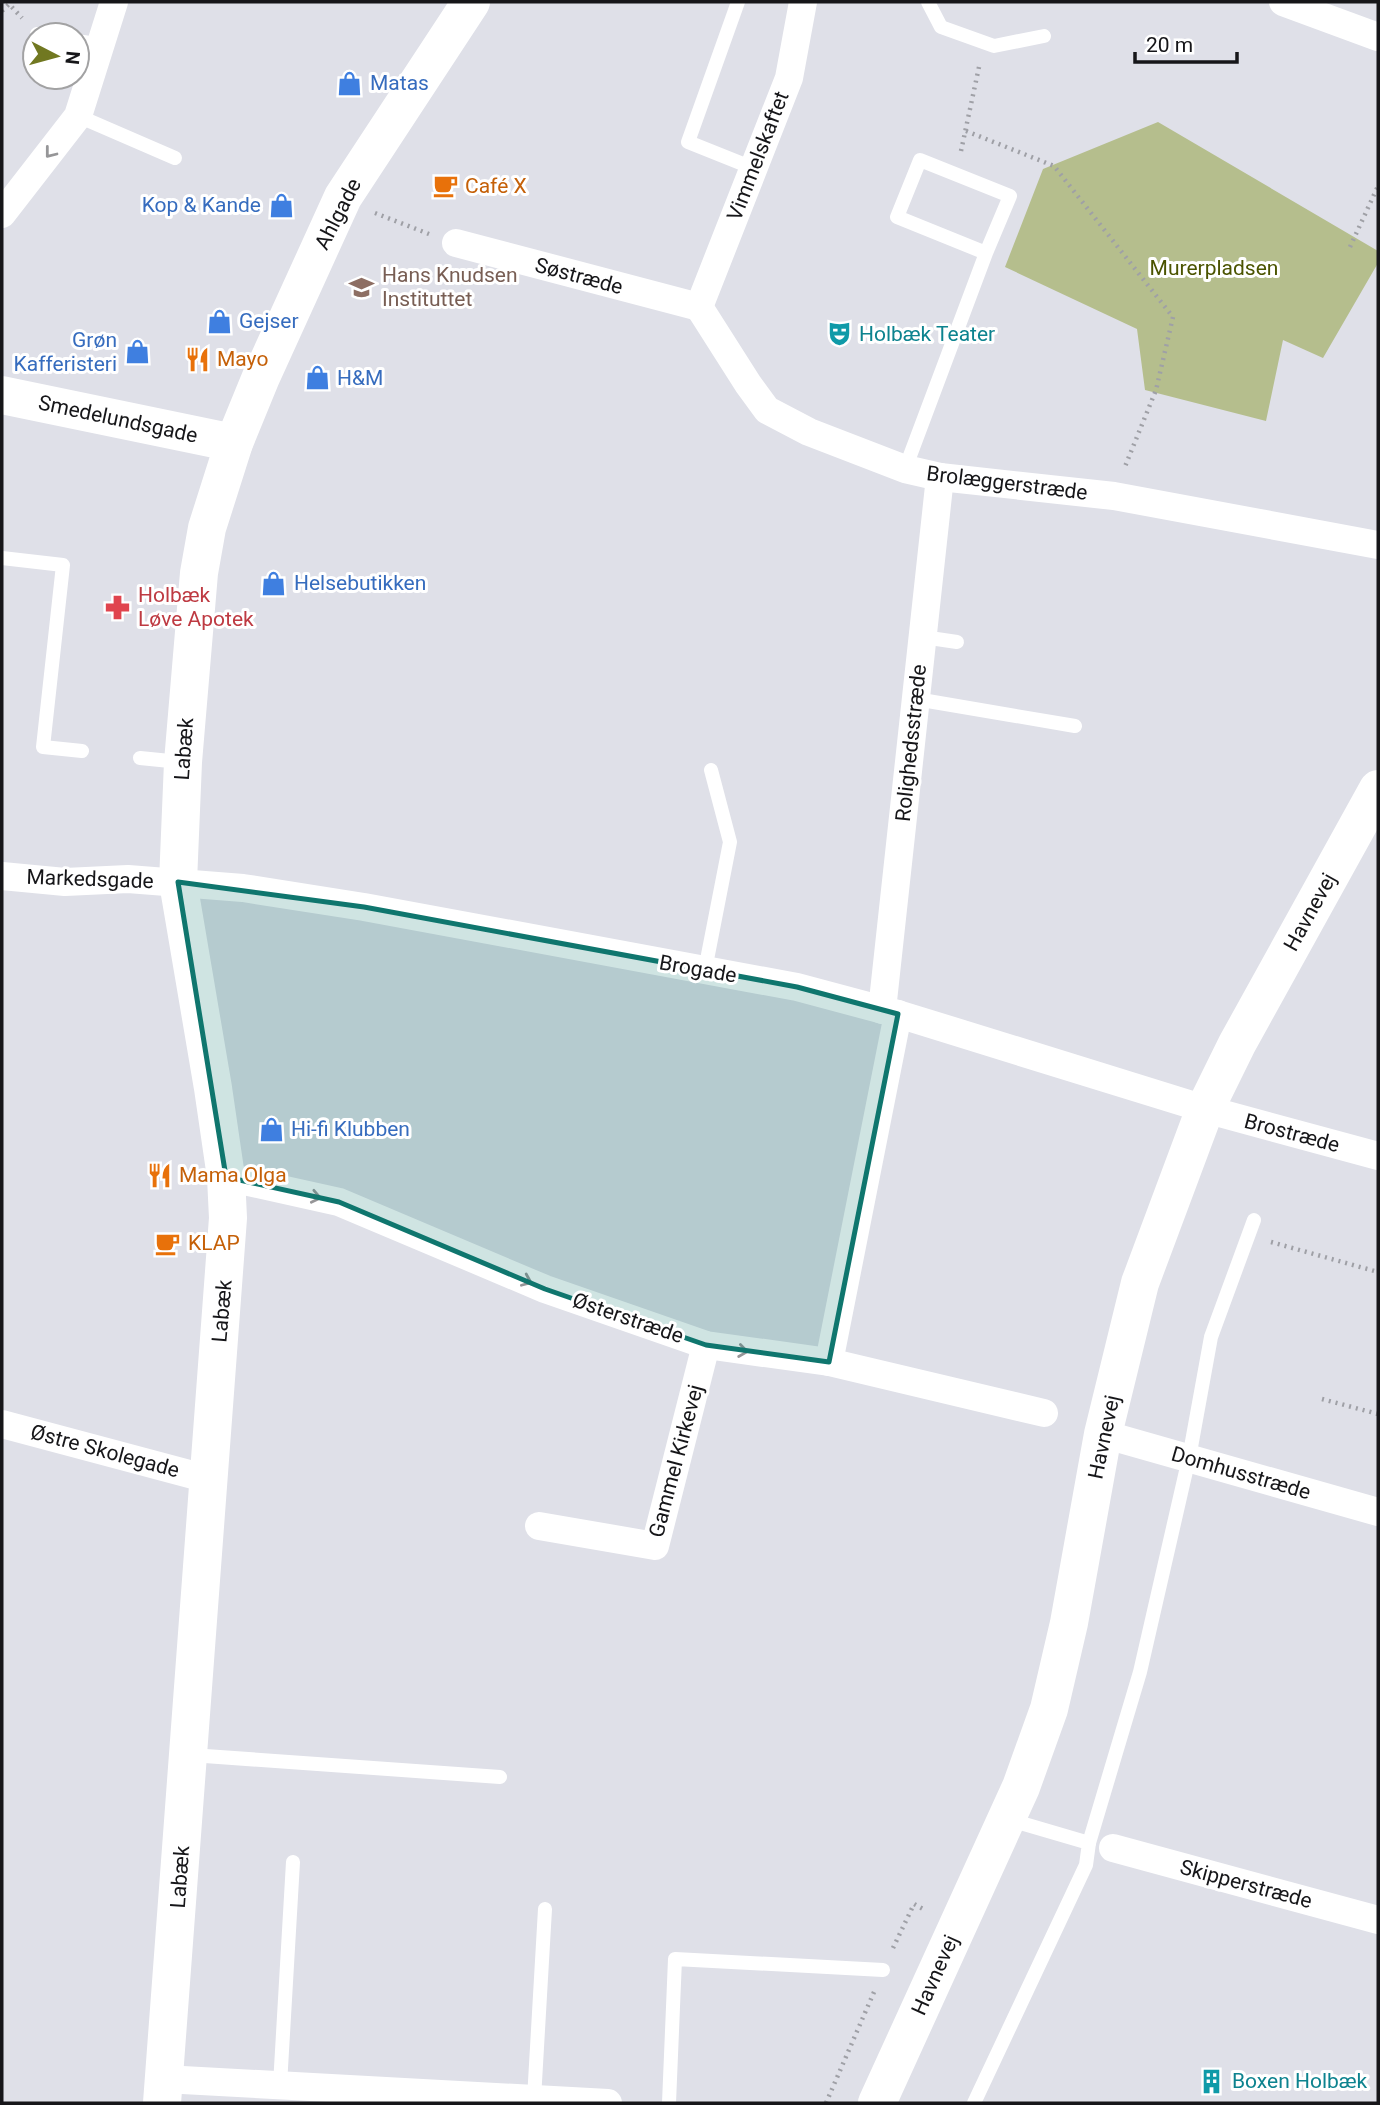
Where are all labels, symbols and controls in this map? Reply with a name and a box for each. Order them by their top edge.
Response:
north arrow [21,21,91,91]
scale bar [1135,21,1236,65]
text: 20 m [1146,33,1193,57]
text: N [60,50,85,66]
shop icon: Matas [336,69,364,97]
place label: Matas [370,71,429,95]
street label: Vimmelskaftet [722,88,794,224]
one-way arrow [45,145,58,157]
cafe icon: Café X [431,172,459,200]
street label: Ahlgade [310,174,366,254]
place label: Café X [465,174,527,198]
shop icon: Kop & Kande [267,191,295,219]
place label: Kop & Kande [142,193,261,217]
street label: Søstræde [532,253,626,299]
park label: Murerpladsen [1150,256,1278,280]
place label: Hans Knudsen Instituttet [382,263,518,311]
school or university icon: Hans Knudsen Instituttet [348,273,376,301]
shop icon: Gejser [205,307,233,335]
place label: Gejser [239,309,299,333]
theatre icon: Holbæk Teater [825,320,853,348]
place label: Holbæk Teater [859,322,995,346]
place label: Grøn Kafferisteri [14,328,117,376]
shop icon: Grøn Kafferisteri [123,338,151,366]
restaurant icon: Mayo [183,345,211,373]
place label: Mayo [217,347,268,371]
shop icon: H&M [303,364,331,392]
place label: H&M [337,366,383,390]
street label: Smedelundsgade [36,390,200,448]
street label: Brolæggerstræde [925,461,1089,505]
shop icon: Helsebutikken [260,569,288,597]
place label: Helsebutikken [294,571,426,595]
place label: Holbæk Løve Apotek [138,583,254,631]
pharmacy icon: Holbæk Løve Apotek [104,593,132,621]
street label: Rolighedsstræde [891,663,931,823]
street label: Labæk [170,716,198,781]
street label: Markedsgade [26,865,154,893]
street label: Havnevej [1279,869,1341,955]
street label: Brogade [657,950,739,988]
street label: Brostræde [1242,1109,1342,1157]
shop icon: Hi-fi Klubben [257,1115,285,1143]
place label: Hi-fi Klubben [291,1117,410,1141]
restaurant icon: Mama Olga [145,1161,173,1189]
place label: Mama Olga [179,1163,287,1187]
one-way arrow [310,1188,322,1203]
cafe icon: KLAP [154,1229,182,1257]
place label: KLAP [188,1231,240,1255]
one-way arrow [520,1273,533,1287]
street label: Labæk [207,1278,237,1343]
street label: Østerstræde [569,1288,687,1348]
one-way arrow [737,1343,749,1358]
street label: Gammel Kirkevej [644,1382,708,1540]
street label: Havnevej [1083,1393,1125,1481]
street label: Østre Skolegade [28,1420,182,1482]
street label: Domhusstræde [1169,1442,1313,1504]
street label: Labæk [166,1844,194,1909]
street label: Skipperstræde [1177,1855,1315,1913]
street label: Havnevej [907,1931,963,2019]
building icon: Boxen Holbæk [1198,2067,1226,2095]
place label: Boxen Holbæk [1232,2069,1368,2093]

